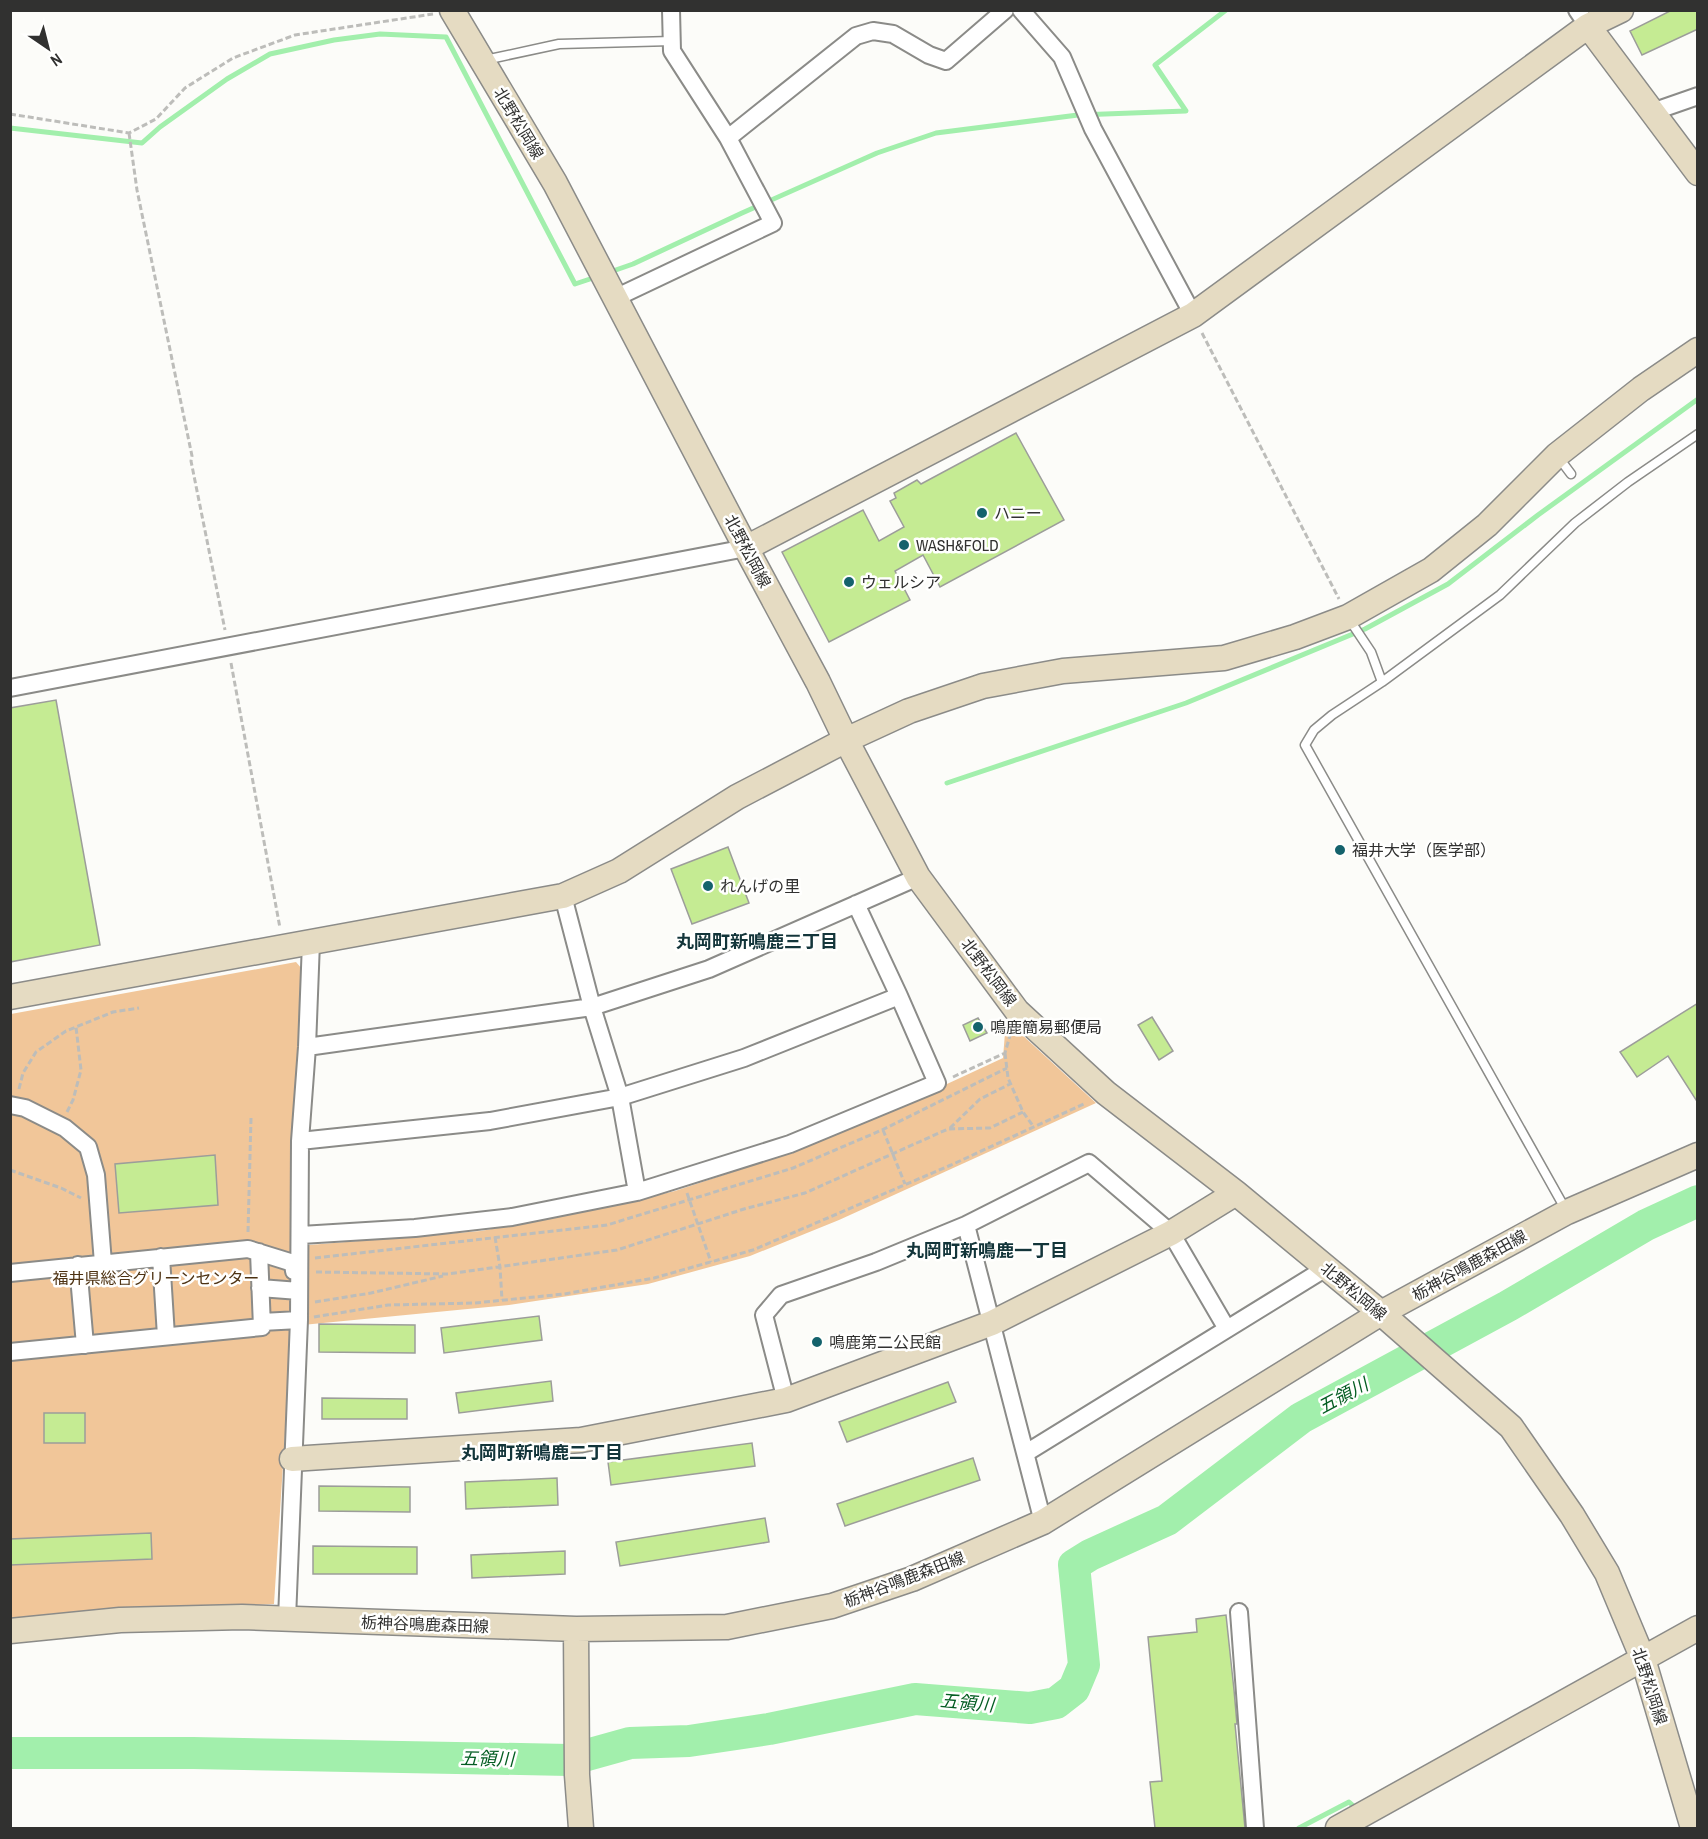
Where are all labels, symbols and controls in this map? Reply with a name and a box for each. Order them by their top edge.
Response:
north arrow [18,18,78,78]
text: N [46,49,67,72]
street label: 北野松岡線 [489,83,549,163]
place label: ハニー [994,502,1042,524]
marker: ハニー [975,506,989,520]
street label: 北野松岡線 [720,511,776,591]
place label: WASH&FOLD [916,534,999,556]
marker: WASH&FOLD [897,538,911,552]
place label: ウェルシア [861,571,941,593]
marker: ウェルシア [842,575,856,589]
place label: 福井大学（医学部） [1352,839,1496,861]
marker: 福井大学（医学部） [1333,843,1347,857]
place label: れんげの里 [720,875,800,897]
marker: れんげの里 [701,879,715,893]
district label: 丸岡町新鳴鹿三丁目 [676,929,838,954]
street label: 北野松岡線 [956,933,1022,1011]
place label: 鳴鹿簡易郵便局 [990,1016,1102,1038]
marker: 鳴鹿簡易郵便局 [971,1020,985,1034]
street label: 栃神谷鳴鹿森田線 [1408,1224,1530,1306]
district label: 丸岡町新鳴鹿一丁目 [906,1238,1068,1263]
street label: 北野松岡線 [1316,1257,1392,1325]
park label: 福井県総合グリーンセンター [52,1267,260,1289]
place label: 鳴鹿第二公民館 [829,1331,941,1353]
marker: 鳴鹿第二公民館 [810,1335,824,1349]
water label: 五領川 [1313,1371,1374,1419]
district label: 丸岡町新鳴鹿二丁目 [461,1440,623,1465]
street label: 栃神谷鳴鹿森田線 [840,1546,968,1612]
street label: 栃神谷鳴鹿森田線 [361,1611,489,1637]
street label: 北野松岡線 [1627,1645,1673,1727]
water label: 五領川 [939,1688,997,1717]
water label: 五領川 [460,1746,516,1772]

